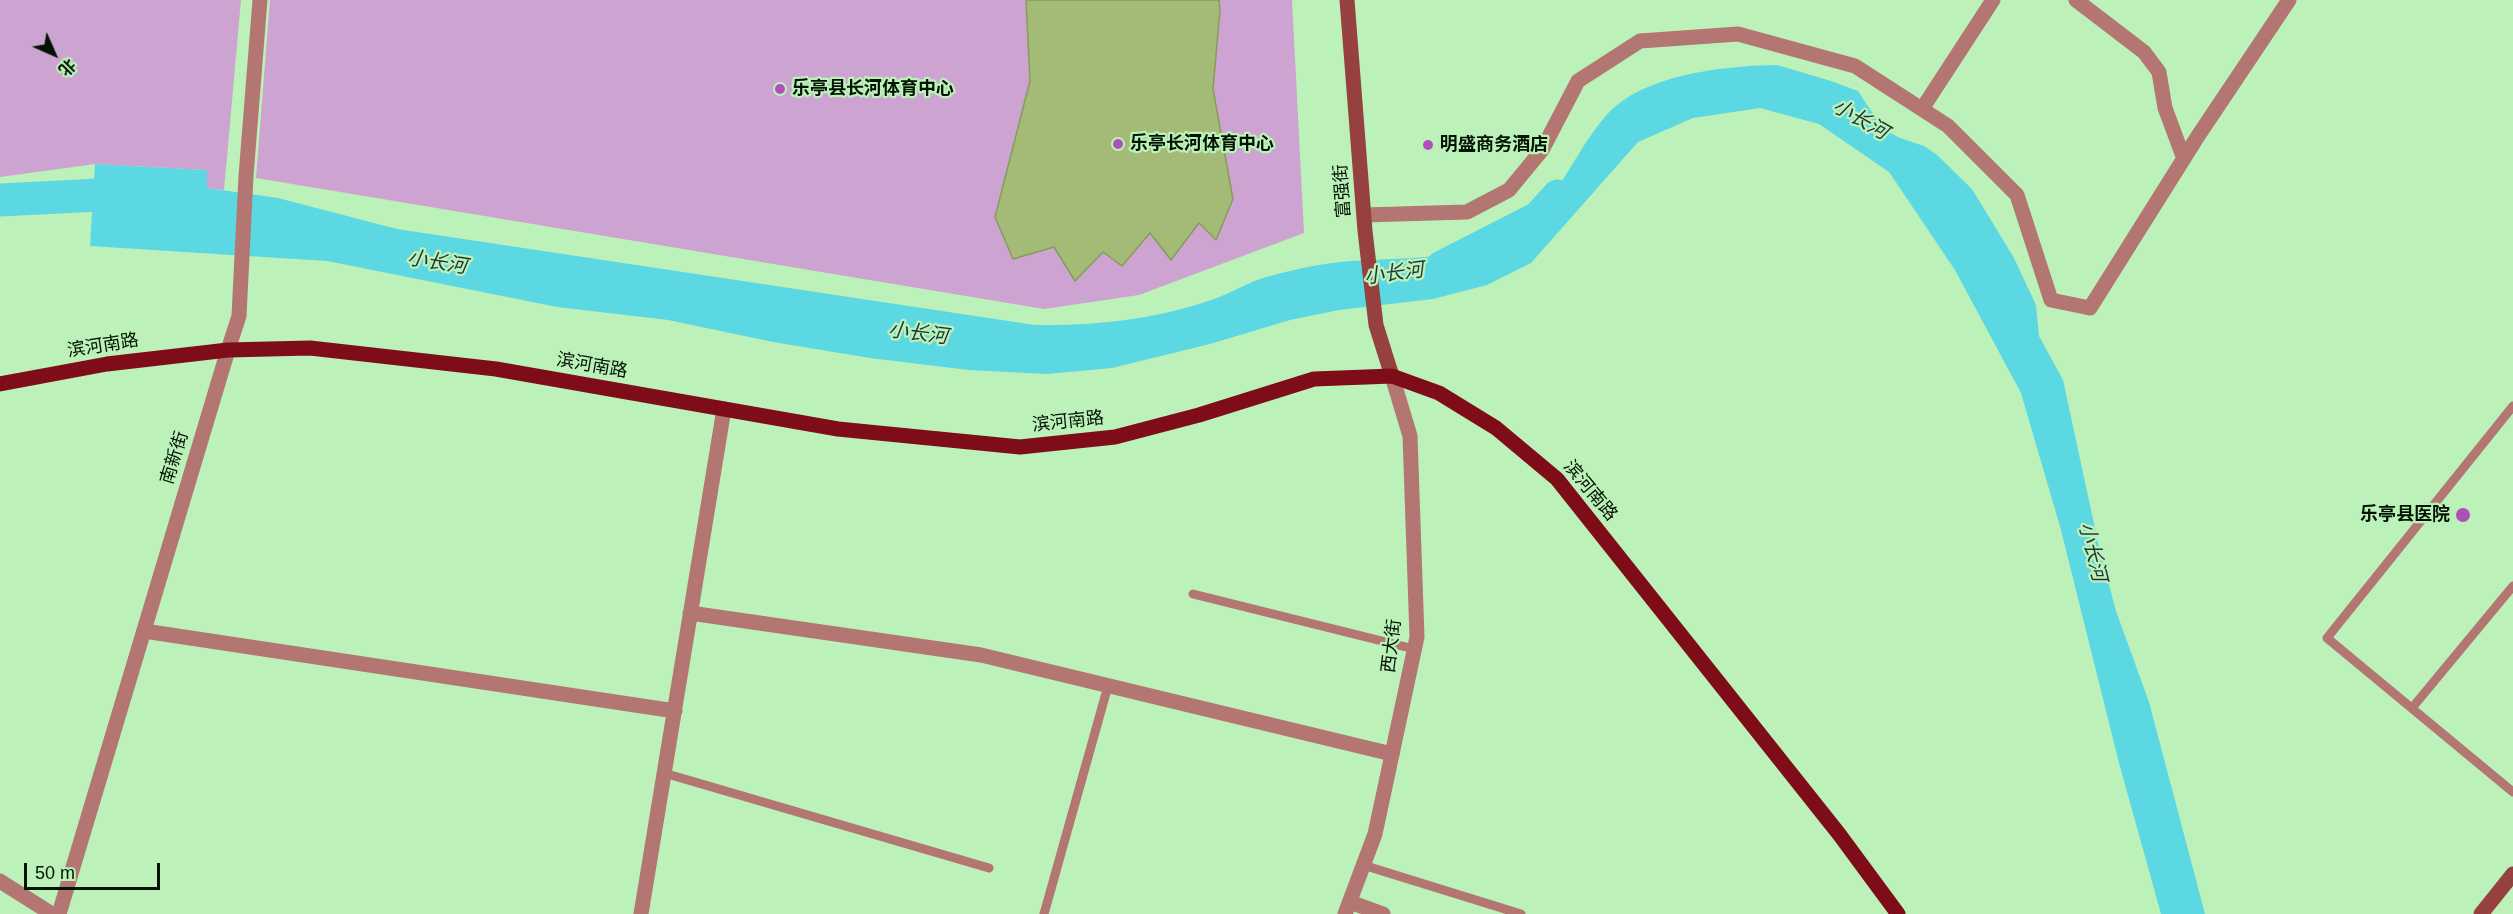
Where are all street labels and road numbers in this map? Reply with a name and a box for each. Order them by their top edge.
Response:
street label: 富强街 [1330,163,1356,219]
street label: 滨河南路 [66,330,140,362]
street label: 滨河南路 [555,349,629,383]
street label: 滨河南路 [1031,407,1105,437]
street label: 南新街 [157,429,193,487]
street label: 滨河南路 [1559,456,1621,526]
street label: 西大街 [1378,618,1406,674]

